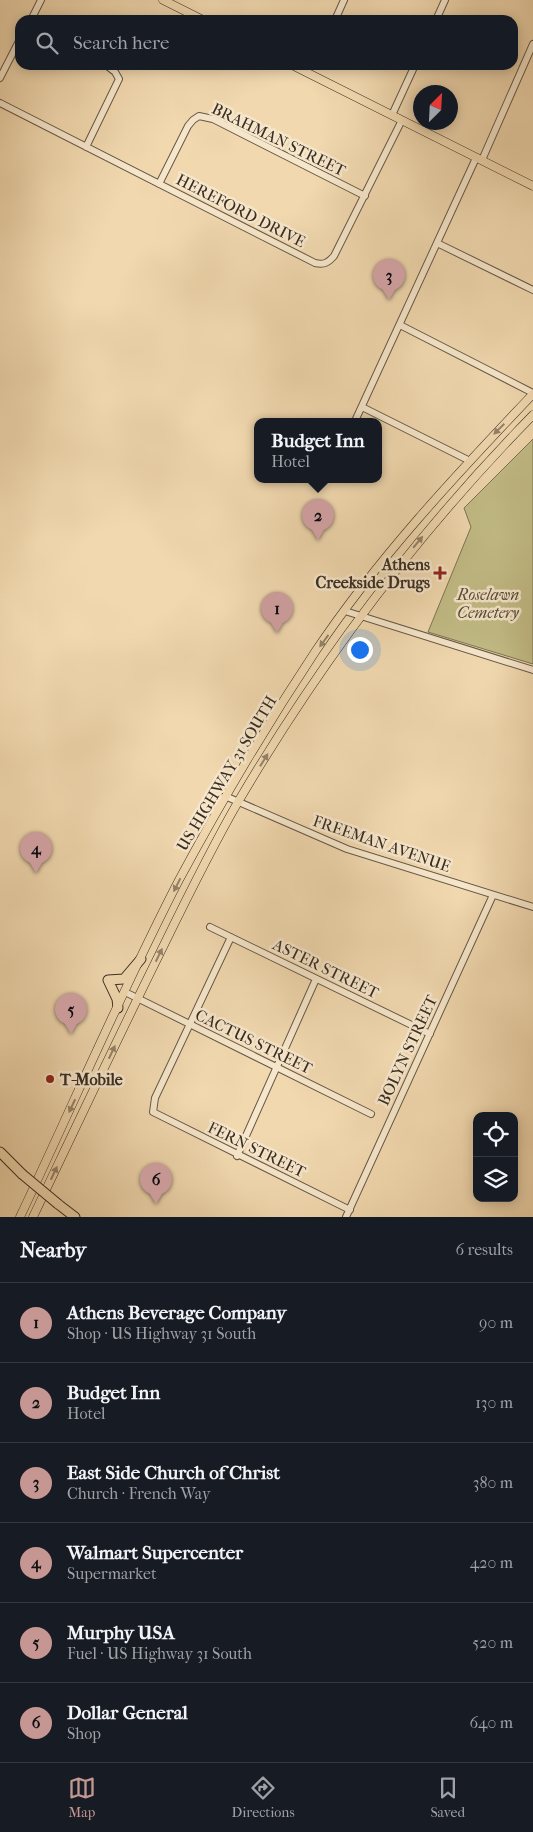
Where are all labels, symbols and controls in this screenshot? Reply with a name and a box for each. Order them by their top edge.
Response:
search box [15,15,518,70]
icon: search [33,29,61,57]
text: Search here [73,32,169,54]
north arrow [413,85,458,130]
street label: BRAHMAN STREET [209,99,349,180]
street label: HEREFORD DRIVE [173,170,309,251]
pin: 3 [373,259,405,300]
popup [254,418,382,483]
one-way arrow [493,423,505,435]
text: Budget Inn [271,430,365,452]
text: Hotel [271,452,310,471]
pin: 2 [302,499,334,540]
one-way arrow [413,536,424,549]
place label: Athens Creekside Drugs [315,555,430,593]
marker: Athens Creekside Drugs [434,567,446,579]
park label: Roselawn Cemetery [456,585,519,622]
pin: 1 [261,592,293,633]
one-way arrow [319,634,329,647]
your location [347,637,373,663]
street label: US HIGHWAY 31 SOUTH [172,692,281,854]
one-way arrow [260,754,269,767]
street label: FREEMAN AVENUE [311,811,453,876]
pin: 4 [20,832,52,873]
one-way arrow [173,878,181,892]
street label: ASTER STREET [269,934,382,1002]
one-way arrow [155,948,163,962]
street label: BOLYN STREET [374,992,441,1108]
pin: 5 [55,993,87,1034]
street label: CACTUS STREET [192,1005,315,1078]
one-way arrow [108,1045,116,1059]
place label: T-Mobile [59,1070,123,1089]
marker: T-Mobile [44,1073,56,1085]
one-way arrow [68,1099,76,1113]
map controls [473,1112,518,1202]
button: locate [473,1112,518,1157]
street label: FERN STREET [205,1118,309,1181]
button: layers [473,1157,518,1202]
pin: 6 [140,1163,172,1204]
one-way arrow [50,1166,58,1180]
text: Nearby [20,1238,86,1262]
text: 6 results [455,1240,513,1259]
text: Athens Beverage Company [67,1302,286,1324]
text: 1 [33,1313,39,1332]
text: 90 m [479,1313,513,1332]
text: Shop · US Highway 31 South [67,1324,256,1343]
text: Budget Inn [67,1382,160,1404]
text: 2 [32,1393,40,1412]
text: 130 m [475,1393,513,1412]
text: Hotel [67,1404,105,1423]
text: East Side Church of Christ [67,1462,280,1484]
text: 3 [33,1473,39,1492]
text: 380 m [473,1473,513,1492]
text: Church · French Way [67,1484,211,1503]
text: Walmart Supercenter [67,1542,243,1564]
text: 4 [31,1553,41,1572]
text: 420 m [470,1553,513,1572]
text: Supermarket [67,1564,157,1583]
text: Murphy USA [67,1622,175,1644]
text: 5 [33,1633,39,1652]
text: 520 m [472,1633,513,1652]
text: Fuel · US Highway 31 South [67,1644,252,1663]
text: Dollar General [67,1702,188,1724]
text: 6 [32,1713,40,1732]
text: 640 m [469,1713,513,1732]
text: Shop [67,1724,101,1743]
tab: Map [68,1774,96,1821]
tab: Directions [232,1774,295,1821]
tab: Saved [430,1774,465,1821]

